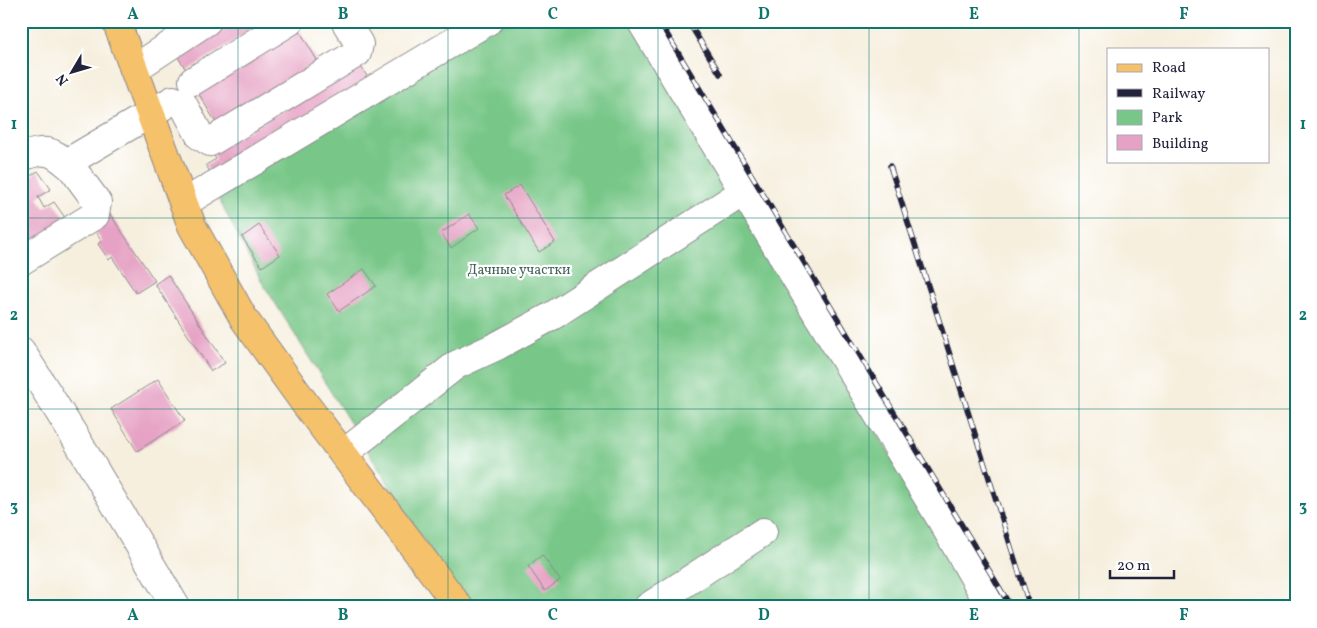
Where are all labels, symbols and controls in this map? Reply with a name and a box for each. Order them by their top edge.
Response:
text: A [127,4,139,26]
text: B [338,4,349,26]
text: C [548,4,558,26]
text: D [758,4,770,26]
text: E [969,4,979,26]
text: F [1179,4,1189,26]
north arrow [48,48,98,98]
legend [1107,48,1270,162]
text: Road [1152,58,1186,79]
text: N [52,69,74,89]
text: Railway [1152,84,1205,105]
text: Park [1152,108,1183,129]
text: 1 [11,114,17,136]
text: 1 [1300,114,1306,136]
text: Building [1152,134,1209,155]
park label: Дачные участки [467,261,571,280]
text: 2 [10,305,18,327]
text: 2 [1299,305,1307,327]
text: 3 [10,496,18,518]
text: 3 [1299,496,1307,518]
scale bar [1110,548,1173,580]
text: 20 m [1117,556,1150,577]
text: A [127,605,139,627]
text: B [338,605,349,627]
text: C [548,605,558,627]
text: D [758,605,770,627]
text: E [969,605,979,627]
text: F [1179,605,1189,627]

